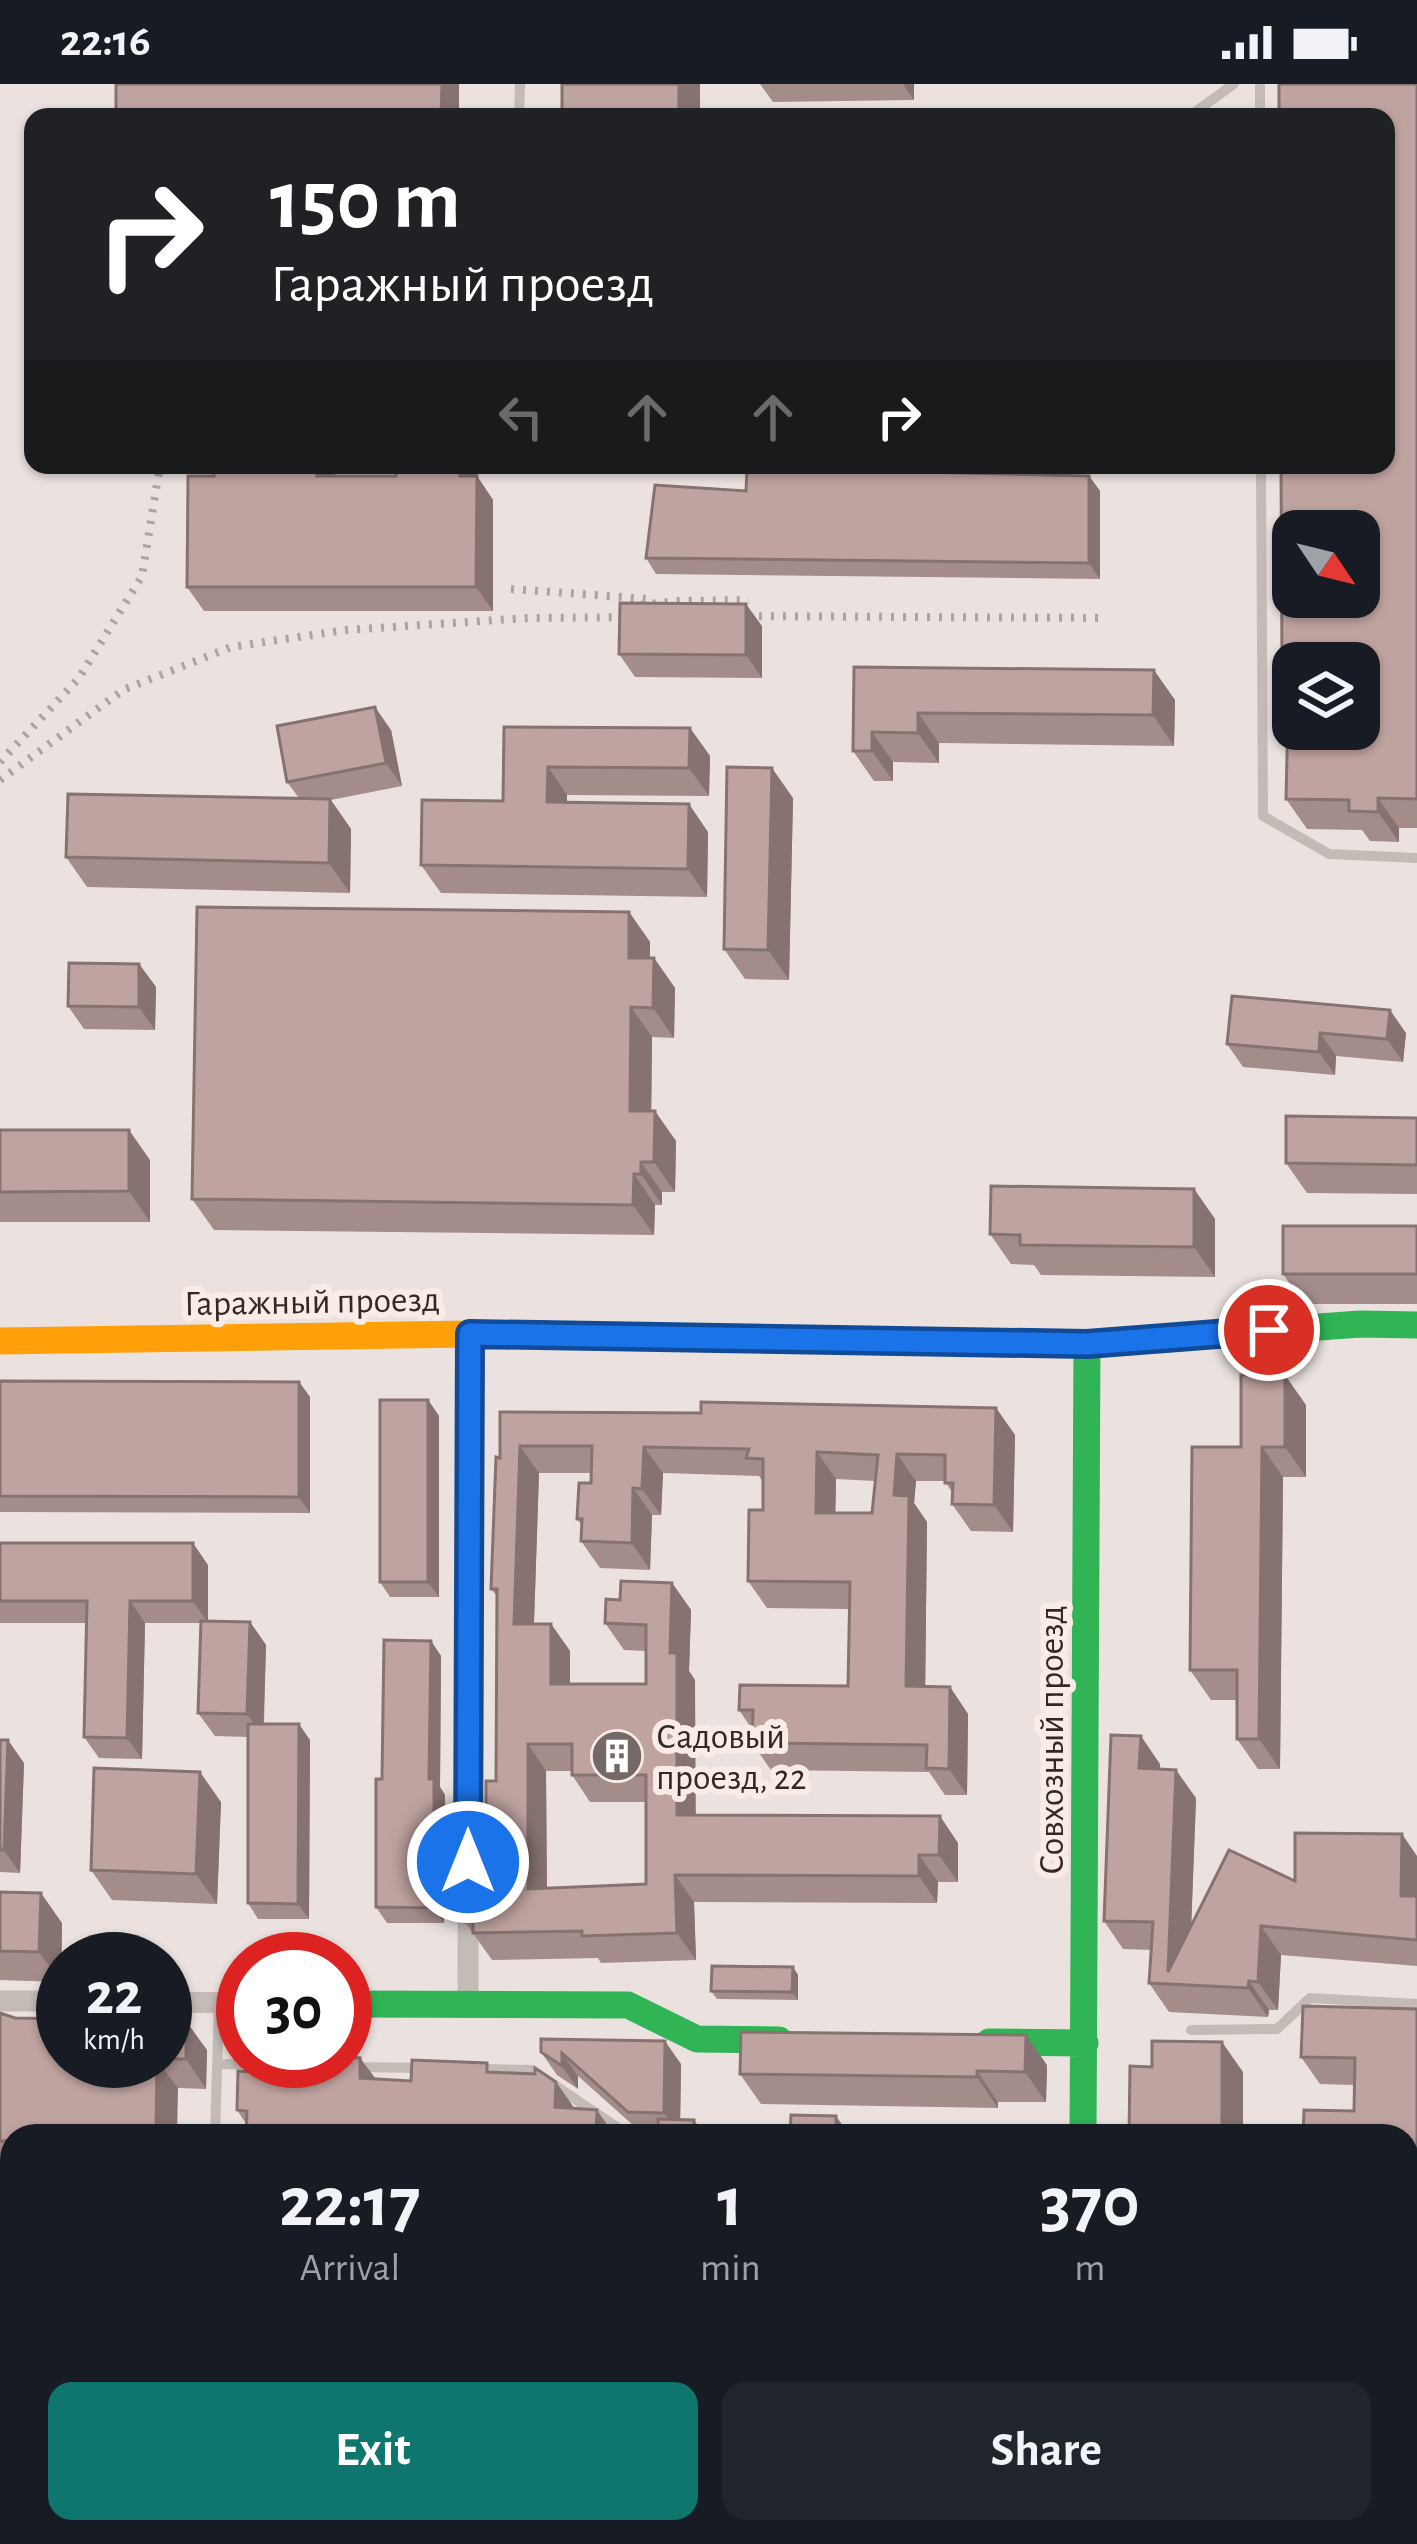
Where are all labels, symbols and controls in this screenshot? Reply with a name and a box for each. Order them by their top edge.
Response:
text: 22:16 [60,19,151,64]
icon: right [72,156,228,312]
text: 150 m [270,160,461,244]
text: Гаражный проезд [270,258,654,312]
icon: left [488,384,554,450]
icon: ahead [614,384,680,450]
icon: ahead [740,384,806,450]
icon: right [866,384,932,450]
north arrow [1272,510,1380,618]
map controls [1272,510,1380,750]
button: layers [1272,642,1380,750]
pin [1218,1279,1320,1381]
street label: Гаражный проезд [184,1282,440,1322]
icon: arrive [1236,1297,1302,1363]
street label: Совхозный проезд [1034,1605,1070,1875]
place label: Садовый проезд, 22 [656,1719,806,1796]
building icon: Садовый проезд, 22 [589,1728,645,1784]
position arrow [405,1799,531,1925]
speed limit sign: 30 [216,1932,372,2088]
text: 22 [86,1965,142,2025]
text: km/h [83,2025,145,2055]
text: 22:17 [279,2167,421,2239]
text: 1 [717,2167,743,2239]
text: 370 [1040,2167,1140,2239]
text: Arrival [300,2249,400,2288]
text: min [700,2249,761,2288]
text: m [1074,2249,1105,2288]
button: Exit [48,2382,698,2520]
button: Share [722,2382,1371,2520]

